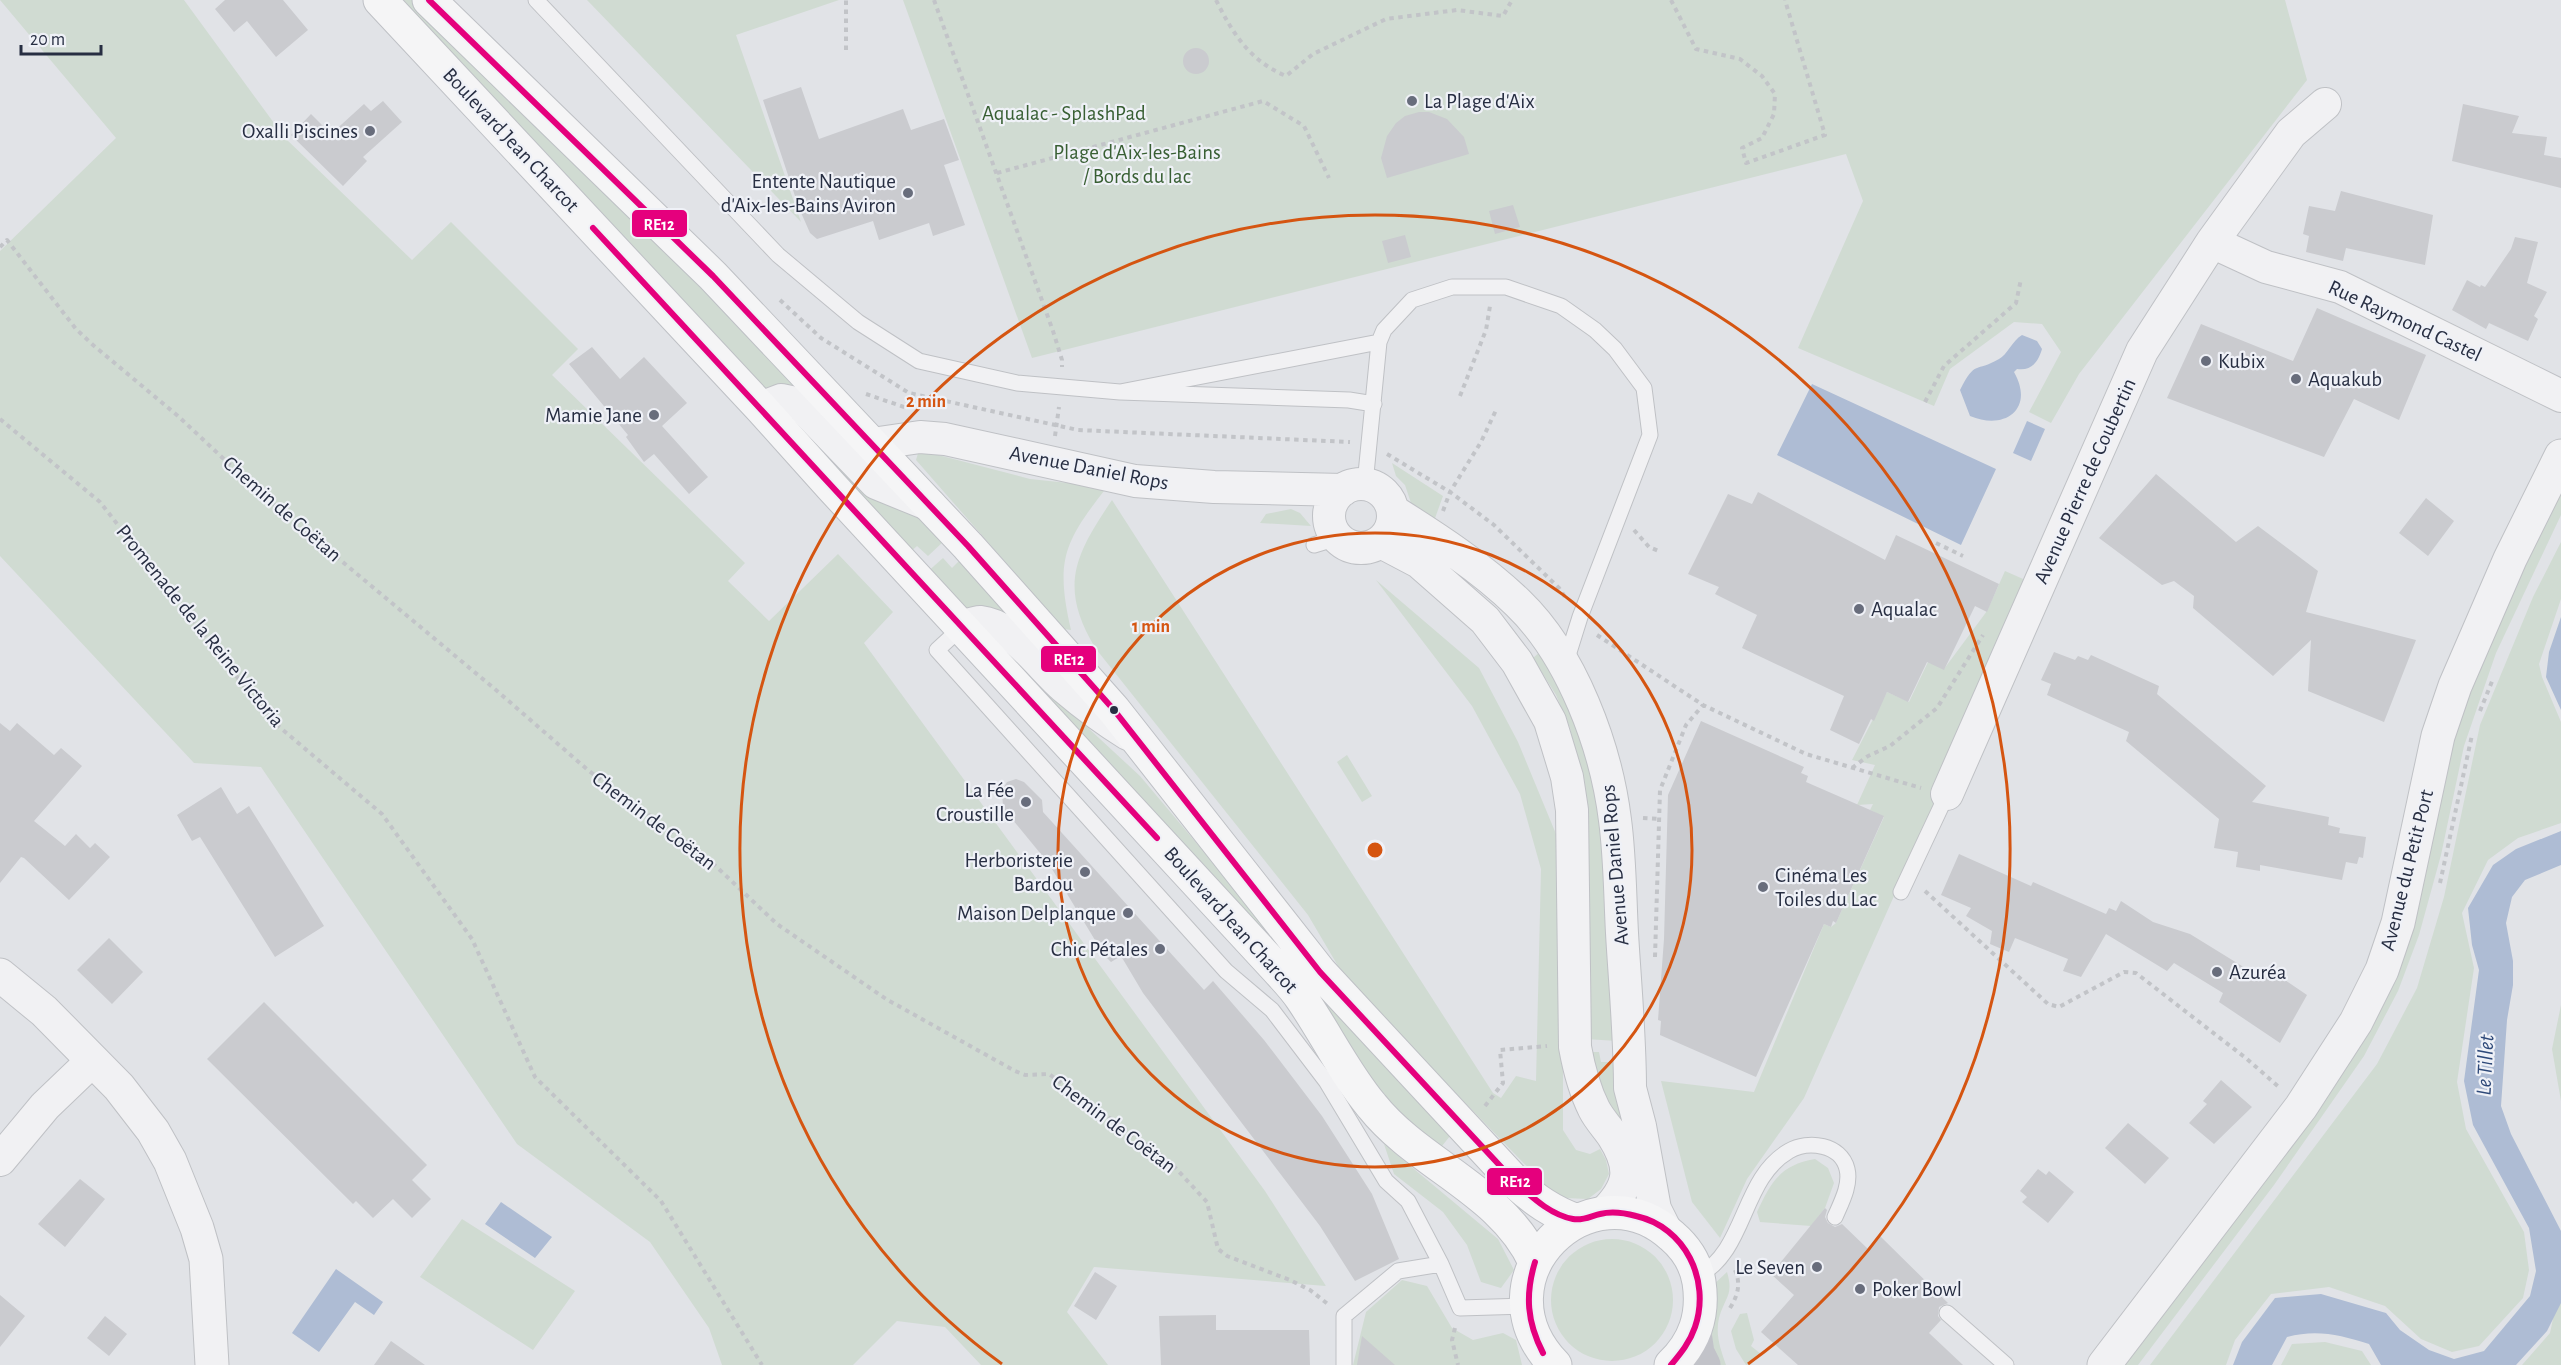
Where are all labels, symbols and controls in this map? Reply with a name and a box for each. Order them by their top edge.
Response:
scale bar [21,18,100,56]
text: 20 m [30,31,65,49]
street label: Boulevard Jean Charcot [439,64,583,216]
place label: La Plage d'Aix [1424,91,1535,112]
marker: La Plage d'Aix [1405,94,1419,108]
park label: Aqualac - SplashPad [982,103,1146,124]
place label: Oxalli Piscines [242,121,358,142]
marker: Oxalli Piscines [363,124,377,138]
park label: Plage d'Aix-les-Bains / Bords du lac [1053,142,1221,187]
place label: Entente Nautique d'Aix-les-Bains Aviron [721,171,896,216]
marker: Entente Nautique d'Aix-les-Bains Aviron [901,186,915,200]
line badge: RE12 [631,209,688,238]
text: RE12 [644,217,675,233]
street label: Rue Raymond Castel [2325,276,2485,366]
place label: Kubix [2218,351,2265,372]
marker: Kubix [2199,354,2213,368]
place label: Aquakub [2308,369,2382,390]
marker: Aquakub [2289,372,2303,386]
street label: Avenue Pierre de Coubertin [2030,375,2140,587]
text: 2 min [906,393,946,411]
place label: Mamie Jane [545,405,642,426]
marker: Mamie Jane [647,408,661,422]
street label: Avenue Daniel Rops [1008,442,1170,494]
street label: Chemin de Coëtan [219,452,345,566]
street label: Promenade de la Reine Victoria [112,521,288,731]
place label: Aqualac [1871,599,1937,620]
marker: Aqualac [1852,602,1866,616]
text: 1 min [1132,618,1170,636]
line badge: RE12 [1040,645,1097,673]
text: RE12 [1054,652,1085,668]
unlabelled marker [1108,704,1120,716]
street label: Chemin de Coëtan [588,768,720,874]
place label: La Fée Croustille [936,780,1014,825]
street label: Avenue Daniel Rops [1597,784,1633,946]
street label: Avenue du Petit Port [2377,787,2437,953]
marker: La Fée Croustille [1019,795,1033,809]
centre of rings [1365,840,1385,860]
street label: Boulevard Jean Charcot [1160,843,1302,997]
place label: Herboristerie Bardou [964,850,1073,895]
marker: Herboristerie Bardou [1078,865,1092,879]
place label: Cinéma Les Toiles du Lac [1775,865,1877,910]
marker: Cinéma Les Toiles du Lac [1756,880,1770,894]
place label: Maison Delplanque [957,903,1116,924]
marker: Maison Delplanque [1121,906,1135,920]
place label: Chic Pétales [1051,939,1148,960]
marker: Chic Pétales [1153,942,1167,956]
place label: Azuréa [2229,962,2287,983]
marker: Azuréa [2210,965,2224,979]
water label: Le Tillet [2472,1033,2498,1096]
street label: Chemin de Coëtan [1048,1071,1180,1177]
line badge: RE12 [1486,1167,1543,1196]
text: RE12 [1500,1174,1531,1190]
place label: Le Seven [1735,1257,1805,1278]
marker: Le Seven [1810,1260,1824,1274]
place label: Poker Bowl [1872,1279,1962,1300]
marker: Poker Bowl [1853,1282,1867,1296]

